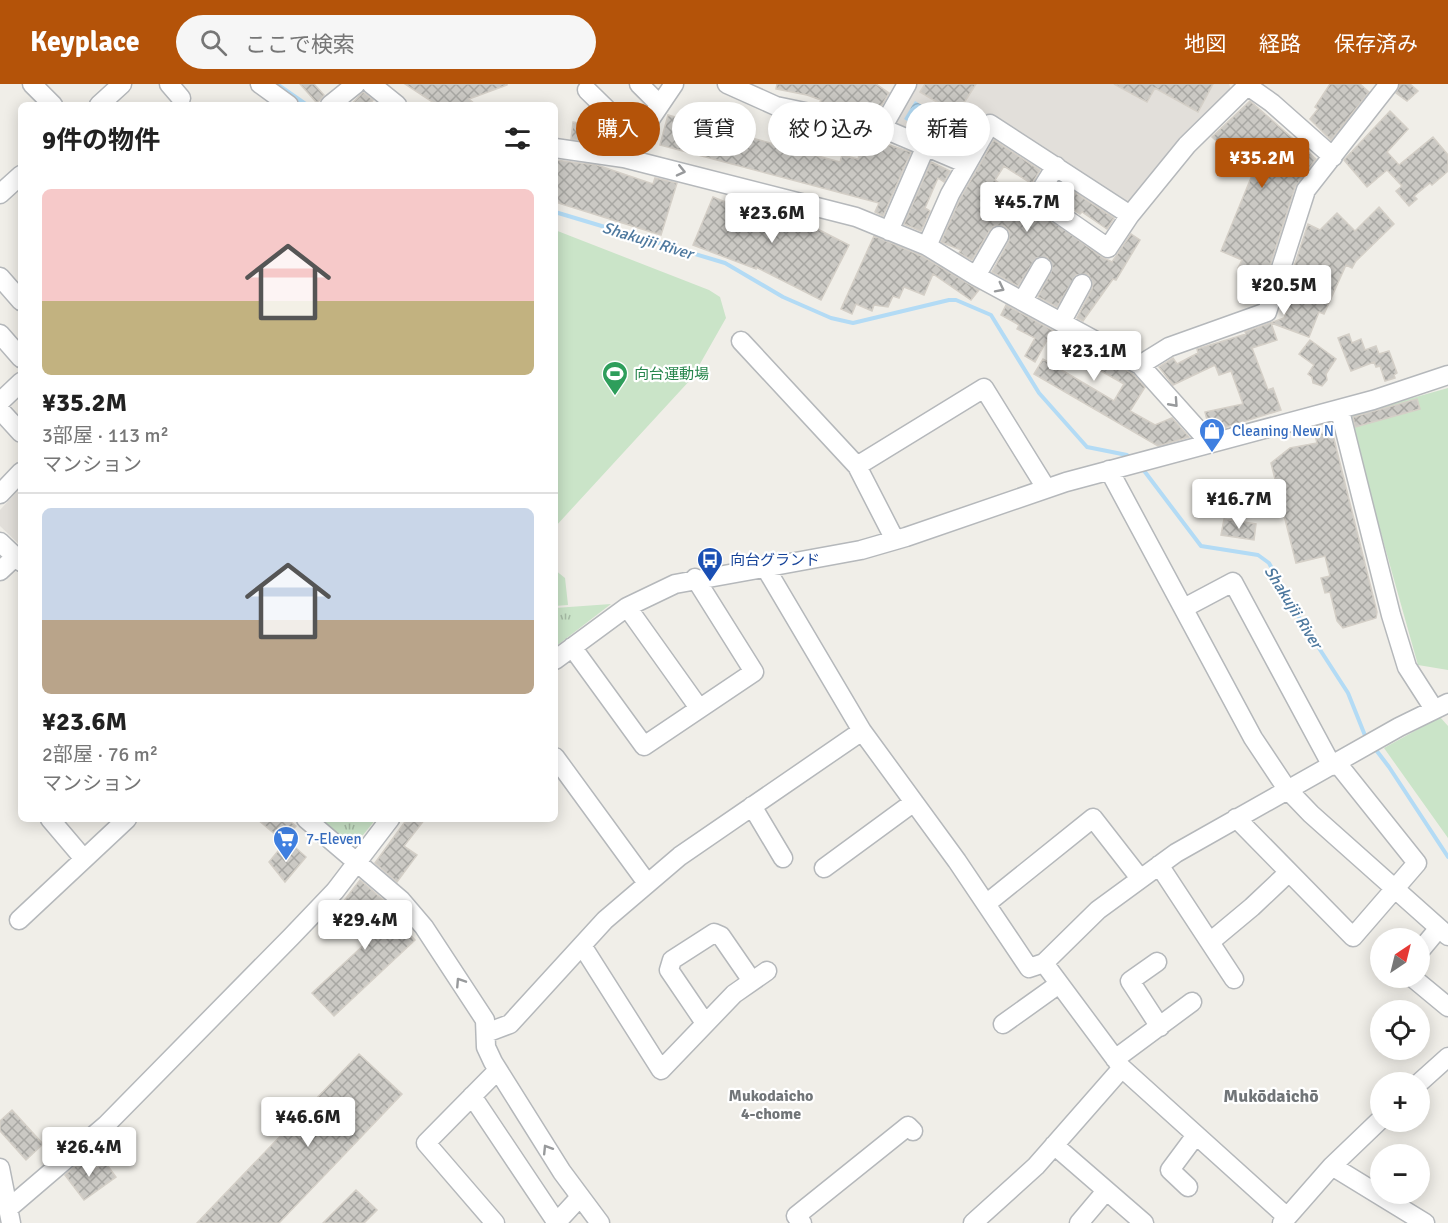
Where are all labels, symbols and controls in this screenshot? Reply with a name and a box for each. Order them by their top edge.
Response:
search box [176,15,596,69]
text: Keyplace [30,25,140,59]
icon: search [197,26,230,59]
text: ここで検索 [245,31,355,58]
text: 地図 [1184,31,1226,57]
text: 経路 [1259,31,1301,57]
text: 保存済み [1334,31,1418,57]
chip: 購入 [576,102,660,156]
chip: 賃貸 [672,102,756,156]
chip: 絞り込み [768,102,894,156]
chip: 新着 [906,102,990,156]
icon: filters [501,122,534,155]
text: 9件の物件 [42,125,160,157]
pin: ¥35.2M [1213,138,1311,189]
text: ¥35.2M [1229,145,1295,170]
one-way arrow [676,164,686,177]
pin: ¥45.7M [978,182,1076,233]
text: ¥45.7M [994,189,1060,214]
pin: ¥23.6M [723,193,821,244]
text: ¥23.6M [739,200,805,225]
water label: Shakujii River [600,218,697,265]
icon: home [234,228,342,336]
pin: ¥20.5M [1235,265,1333,316]
text: ¥20.5M [1251,272,1317,297]
one-way arrow [994,281,1005,293]
pin: ¥23.1M [1045,331,1143,382]
text: ¥23.1M [1061,338,1127,363]
sports icon: 向台運動場 [600,359,630,397]
place label: 向台運動場 [634,365,709,383]
text: ¥35.2M [42,387,127,419]
one-way arrow [1167,396,1178,407]
shop icon: Cleaning New N [1197,416,1227,454]
place label: Cleaning New N [1232,422,1334,440]
text: 3部屋 · 113 m² [42,423,169,448]
text: マンション [42,452,142,477]
pin: ¥16.7M [1190,479,1288,530]
text: ¥16.7M [1206,486,1272,511]
bus stop icon: 向台グランド [695,545,725,583]
icon: home [234,547,342,655]
place label: 向台グランド [730,551,820,569]
water label: Shakujii River [1260,563,1328,654]
text: ¥23.6M [42,706,127,738]
text: 2部屋 · 76 m² [42,742,158,767]
text: マンション [42,771,142,796]
supermarket icon: 7-Eleven [271,824,301,862]
place label: 7-Eleven [306,830,362,848]
pin: ¥29.4M [316,900,414,951]
text: ¥29.4M [332,907,398,932]
north arrow [1370,928,1430,988]
map controls [1370,928,1430,1204]
one-way arrow [456,978,467,989]
button: locate [1370,1000,1430,1060]
button: + [1370,1072,1430,1132]
district label: Mukōdaichō [1223,1085,1319,1107]
district label: Mukodaicho 4-chome [729,1086,813,1124]
pin: ¥46.6M [259,1097,357,1148]
text: ¥46.6M [275,1104,341,1129]
pin: ¥26.4M [40,1127,138,1178]
text: ¥26.4M [56,1134,122,1159]
button: − [1370,1144,1430,1204]
one-way arrow [543,1145,555,1155]

